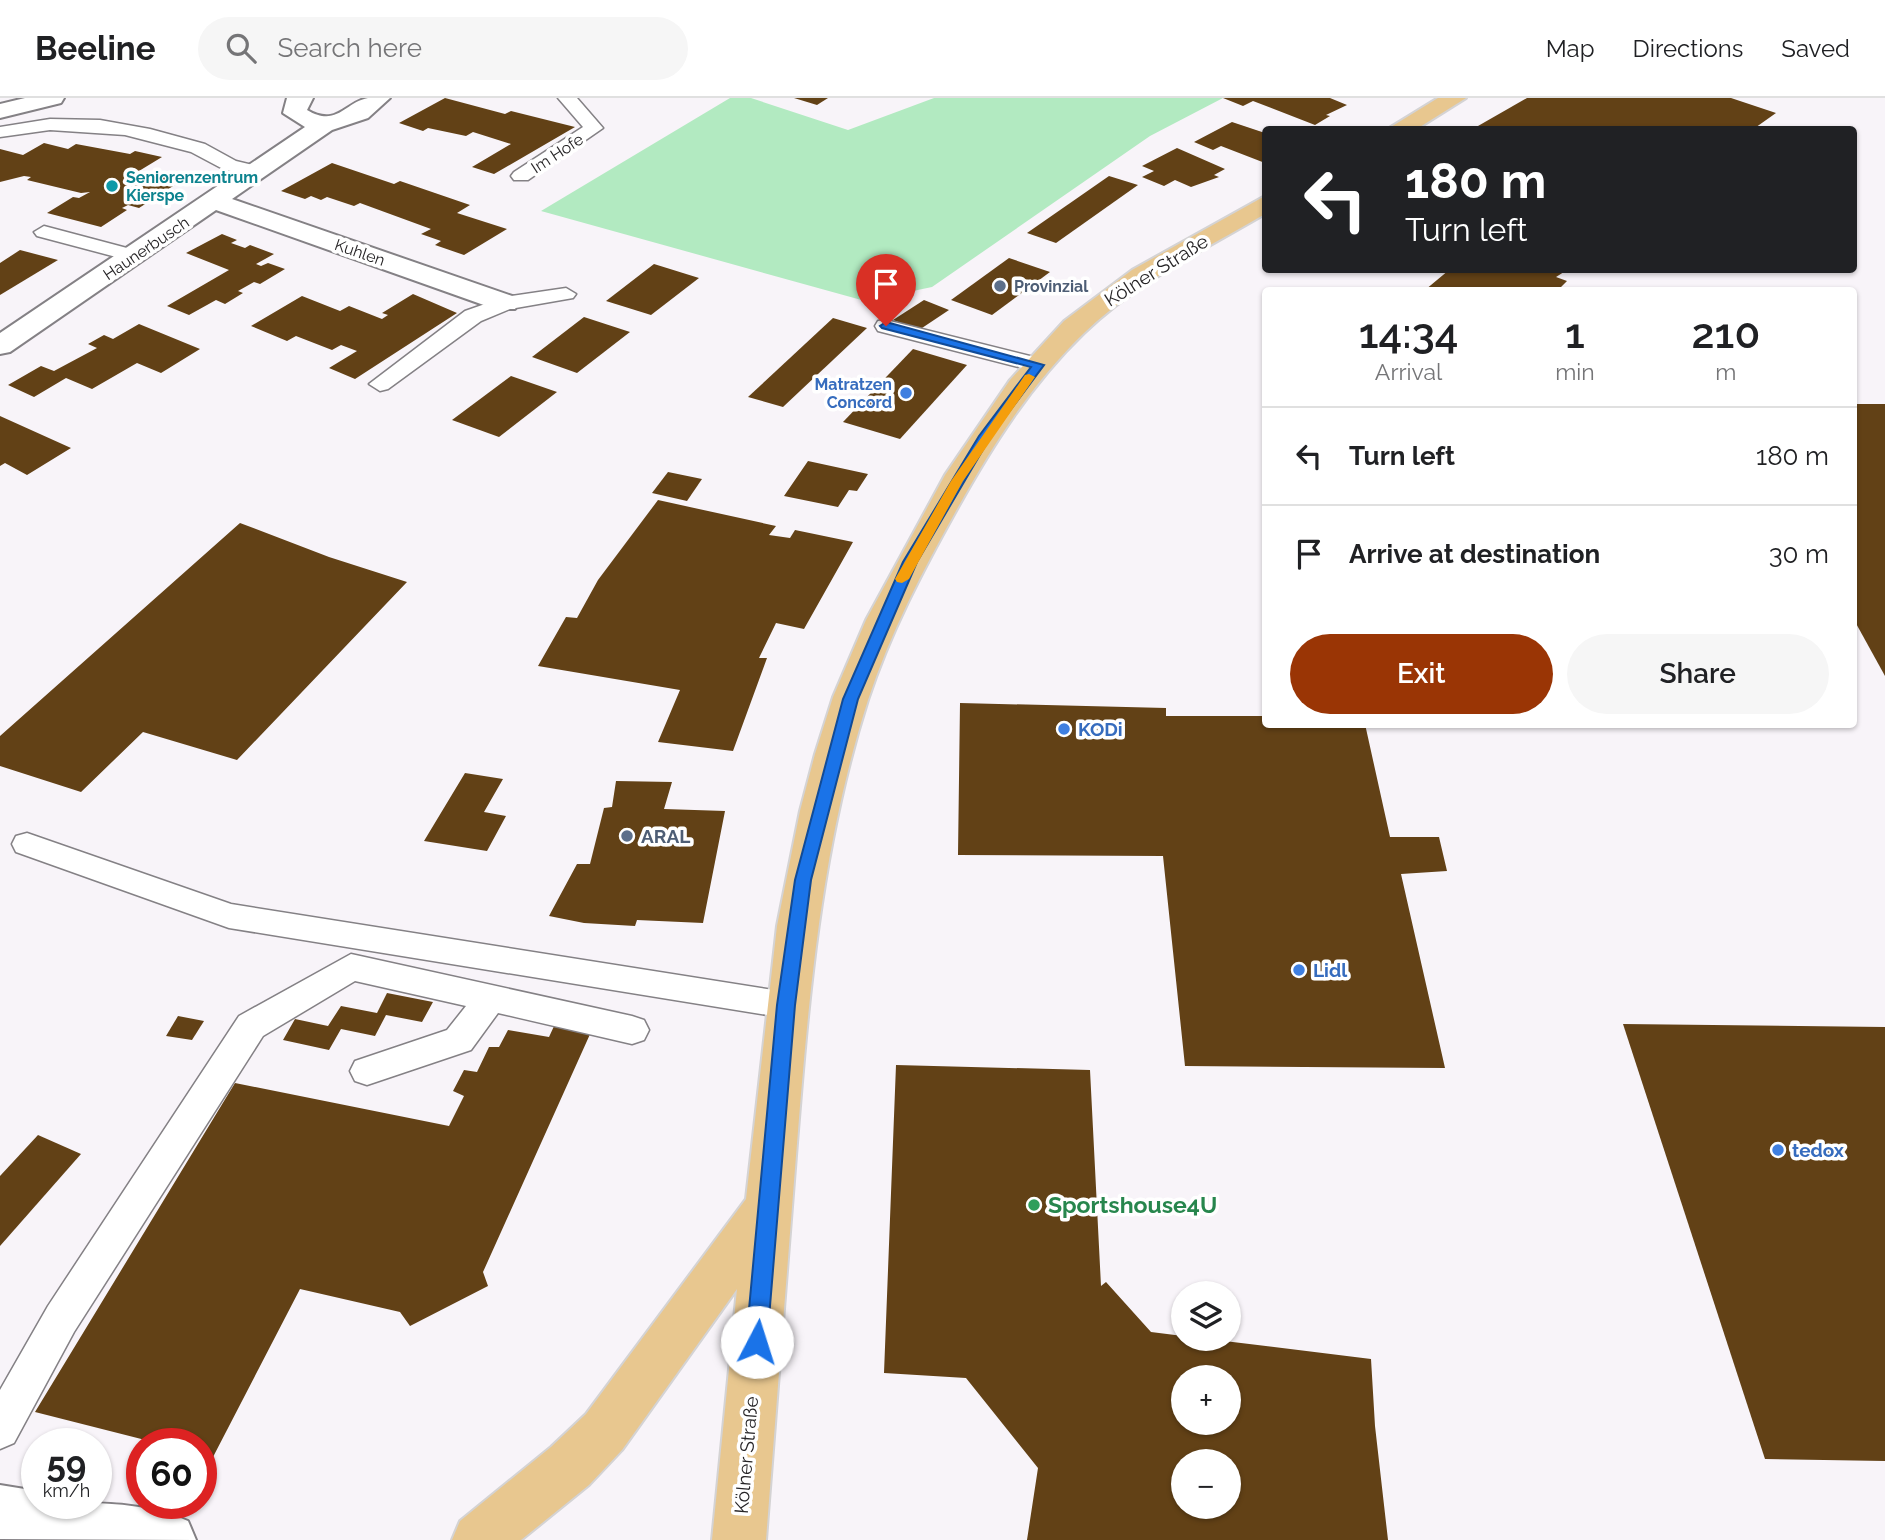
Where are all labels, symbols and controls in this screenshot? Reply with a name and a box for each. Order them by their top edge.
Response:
search box [198,17,688,80]
text: Beeline [35,29,156,68]
icon: search [222,29,260,67]
text: Search here [278,33,422,63]
text: Map [1546,34,1595,63]
text: Directions [1633,34,1743,63]
text: Saved [1781,34,1850,63]
street label: Im Hofe [528,130,587,177]
text: 180 m [1405,152,1546,209]
icon: left [1290,154,1381,245]
place label: Seniorenzentrum Kierspe [126,168,258,205]
marker: Seniorenzentrum Kierspe [104,178,120,194]
text: Turn left [1405,211,1527,248]
street label: Haunerbusch [100,213,193,284]
street label: Kölner Straße [1100,229,1212,311]
street label: Kuhlen [332,235,387,270]
pin [856,254,916,326]
icon: arrive [867,265,905,303]
place label: Provinzial [1014,277,1089,296]
marker: Provinzial [992,278,1008,294]
text: 14:34 [1359,309,1458,358]
text: 1 [1565,309,1585,358]
text: 210 [1692,309,1760,358]
text: Arrival [1375,358,1442,385]
text: min [1555,358,1595,385]
text: m [1715,358,1736,385]
place label: Matratzen Concord [815,375,892,412]
marker: Matratzen Concord [898,385,914,401]
icon: left [1290,437,1328,475]
text: Turn left [1349,441,1455,471]
text: 180 m [1756,441,1829,471]
icon: arrive [1290,535,1328,573]
text: Arrive at destination [1349,539,1600,569]
text: 30 m [1769,539,1829,569]
button: Exit [1290,634,1553,714]
button: Share [1567,634,1829,714]
place label: KODi [1078,718,1123,740]
marker: KODi [1056,721,1072,737]
place label: ARAL [641,825,690,847]
marker: ARAL [619,828,635,844]
place label: Lidl [1313,959,1348,981]
marker: Lidl [1291,962,1307,978]
place label: tedox [1792,1139,1845,1161]
marker: tedox [1770,1142,1786,1158]
place label: Sportshouse4U [1048,1191,1217,1218]
marker: Sportshouse4U [1026,1197,1042,1213]
map controls [1171,1281,1241,1519]
button: layers [1171,1281,1241,1351]
position arrow [720,1305,794,1379]
button: + [1171,1365,1241,1435]
street label: Kölner Straße [730,1395,762,1515]
speed limit sign: 60 [126,1428,217,1519]
text: 59 [46,1444,87,1485]
button: − [1171,1449,1241,1519]
text: km/h [43,1480,90,1501]

